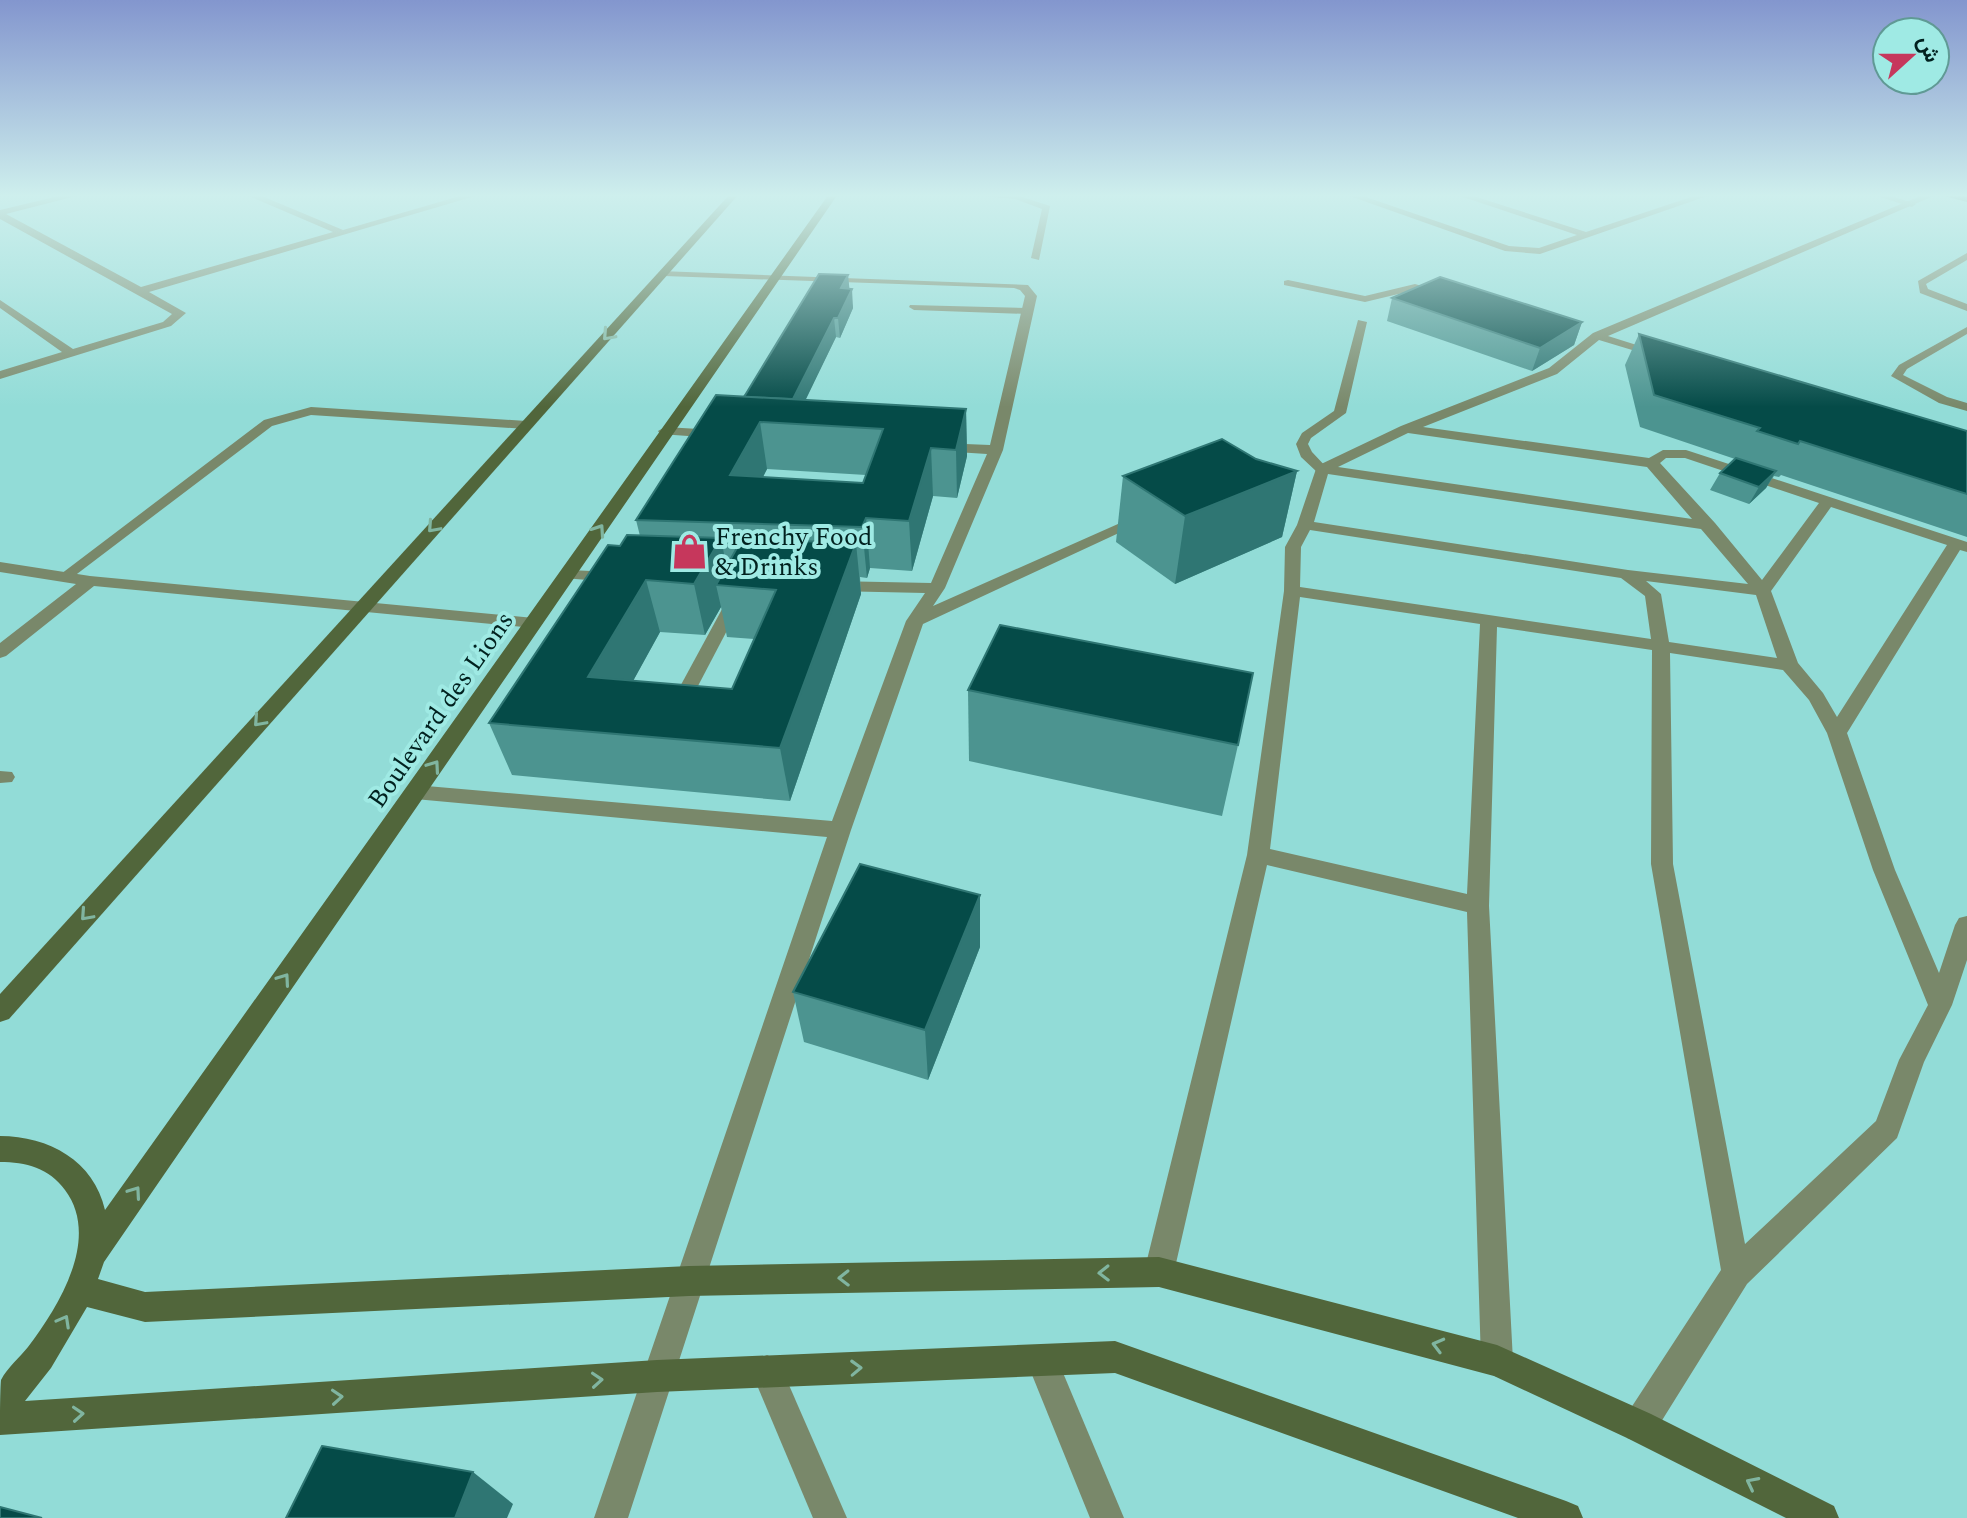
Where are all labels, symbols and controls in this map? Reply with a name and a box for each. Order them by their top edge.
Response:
north arrow [1871,16,1951,96]
text: ش [1908,31,1948,68]
one-way arrow [603,325,617,340]
place label: Frenchy Food & Drinks [715,517,873,587]
one-way arrow [428,518,442,533]
one-way arrow [589,524,604,539]
shop icon: Frenchy Food & Drinks [670,533,708,571]
street label: Boulevard des Lions [358,603,524,817]
one-way arrow [254,711,269,726]
one-way arrow [424,760,439,774]
one-way arrow [81,905,95,920]
one-way arrow [274,973,289,987]
one-way arrow [125,1186,140,1200]
one-way arrow [1097,1264,1110,1282]
one-way arrow [837,1269,850,1287]
one-way arrow [54,1315,69,1329]
one-way arrow [1432,1338,1446,1355]
one-way arrow [850,1359,863,1376]
one-way arrow [591,1372,604,1389]
one-way arrow [331,1389,344,1406]
one-way arrow [72,1406,85,1423]
one-way arrow [1746,1477,1761,1493]

